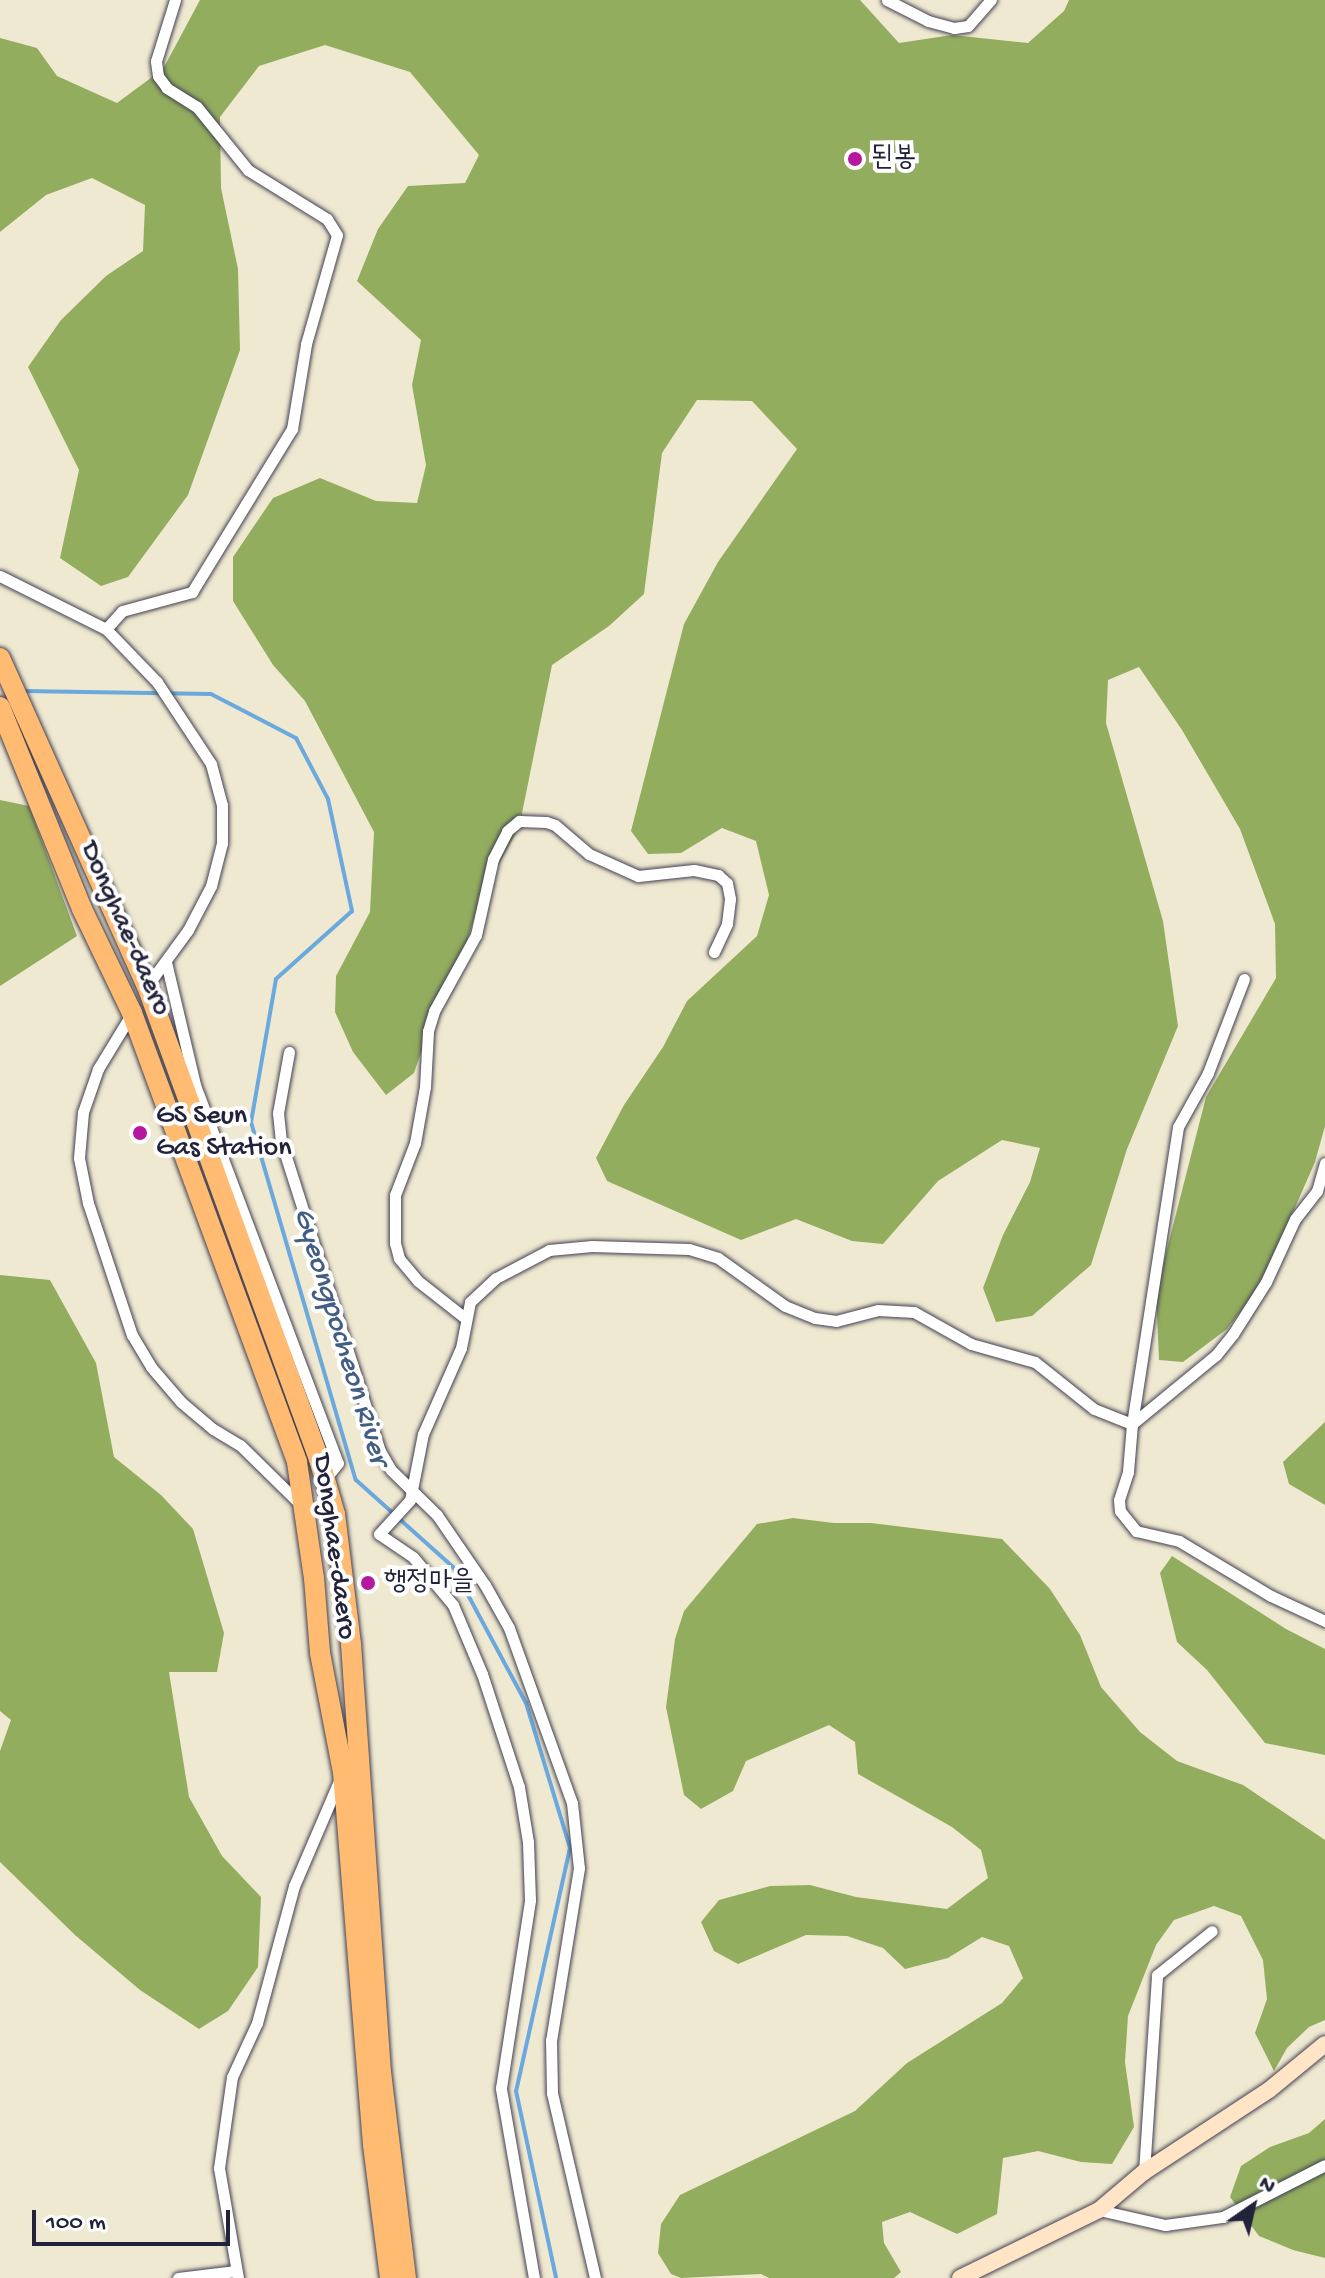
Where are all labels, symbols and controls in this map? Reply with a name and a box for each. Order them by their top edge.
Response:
place label: 된봉 [871,142,916,176]
marker: 된봉 [846,150,864,168]
street label: Donghae-daero [71,837,177,1021]
place label: GS Seun Gas Station [156,1100,291,1166]
marker: GS Seun Gas Station [131,1124,149,1142]
water label: Gyeongpocheon River [283,1204,395,1470]
street label: Donghae-daero [303,1452,363,1642]
place label: 행정마을 [384,1566,474,1600]
marker: 행정마을 [359,1574,377,1592]
north arrow [1213,2166,1293,2246]
text: N [1253,2171,1280,2201]
scale bar [36,2194,234,2244]
text: 100 m [46,2209,106,2238]

